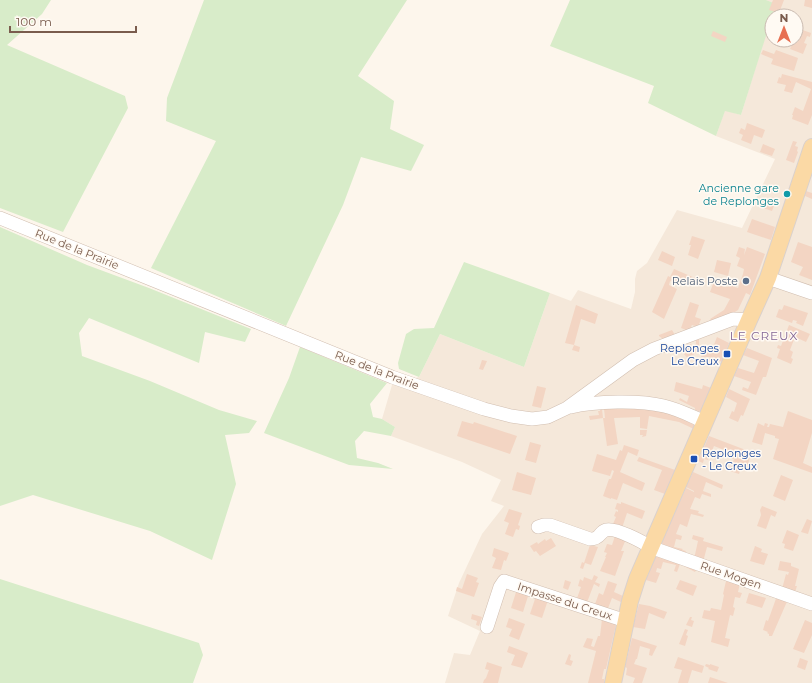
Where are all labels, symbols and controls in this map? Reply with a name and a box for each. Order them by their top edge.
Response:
scale bar [10,8,136,34]
north arrow [764,8,804,48]
text: N [780,11,788,25]
text: 100 m [16,14,52,29]
place label: Ancienne gare de Replonges [699,181,780,208]
marker: Ancienne gare de Replonges [782,189,792,199]
street label: Rue de la Prairie [33,226,121,272]
place label: Relais Poste [672,274,738,288]
marker: Relais Poste [741,276,751,286]
district label: LE CREUX [730,328,798,343]
place label: Replonges Le Creux [660,341,720,368]
street label: Rue de la Prairie [333,347,421,393]
marker: Replonges Le Creux [722,349,732,359]
place label: Replonges - Le Creux [702,446,762,473]
marker: Replonges - Le Creux [689,454,699,464]
street label: Rue Mogen [699,558,763,592]
street label: Impasse du Creux [516,579,614,623]

